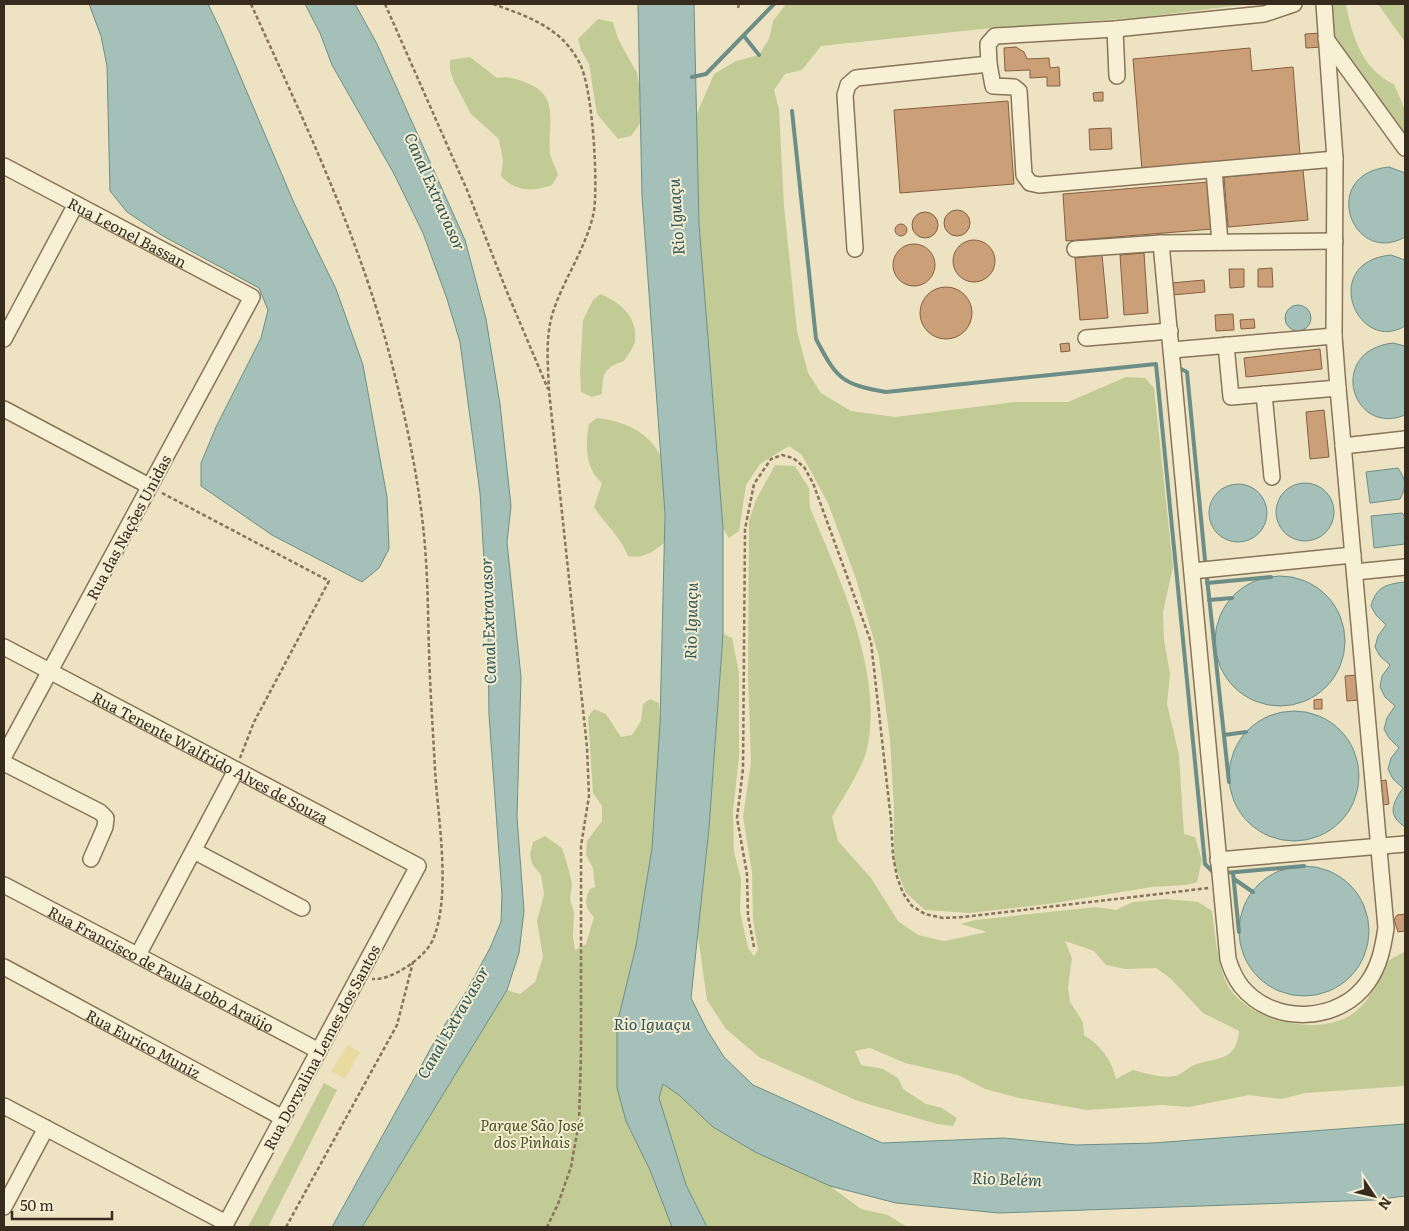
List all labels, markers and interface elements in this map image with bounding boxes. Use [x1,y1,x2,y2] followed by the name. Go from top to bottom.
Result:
[399,128,473,254] water label: Canal Extravasor
[660,177,690,256] water label: Rio Iguaçu
[64,190,191,272] street label: Rua Leonel Bassan
[80,450,176,604] street label: Rua das Nações Unidas
[473,557,501,685] water label: Canal Extravasor
[677,582,703,660] water label: Rio Iguaçu
[89,684,334,829] street label: Rua Tenente Walfrido Alves de Souza
[44,899,279,1037] street label: Rua Francisco de Paula Lobo Araújo
[257,940,385,1154] street label: Rua Dorvalina Lemes dos Santos
[410,961,494,1083] water label: Canal Extravasor
[82,1002,205,1083] street label: Rua Eurico Muniz
[613,1011,691,1035] water label: Rio Iguaçu
[480,1113,584,1153] park label: Parque São José dos Pinhais
[971,1165,1043,1191] water label: Rio Belém
[1349,1171,1399,1221] north arrow
[12,1188,112,1220] scale bar
[20,1193,54,1216] text: 50 m
[1374,1193,1397,1215] text: N

